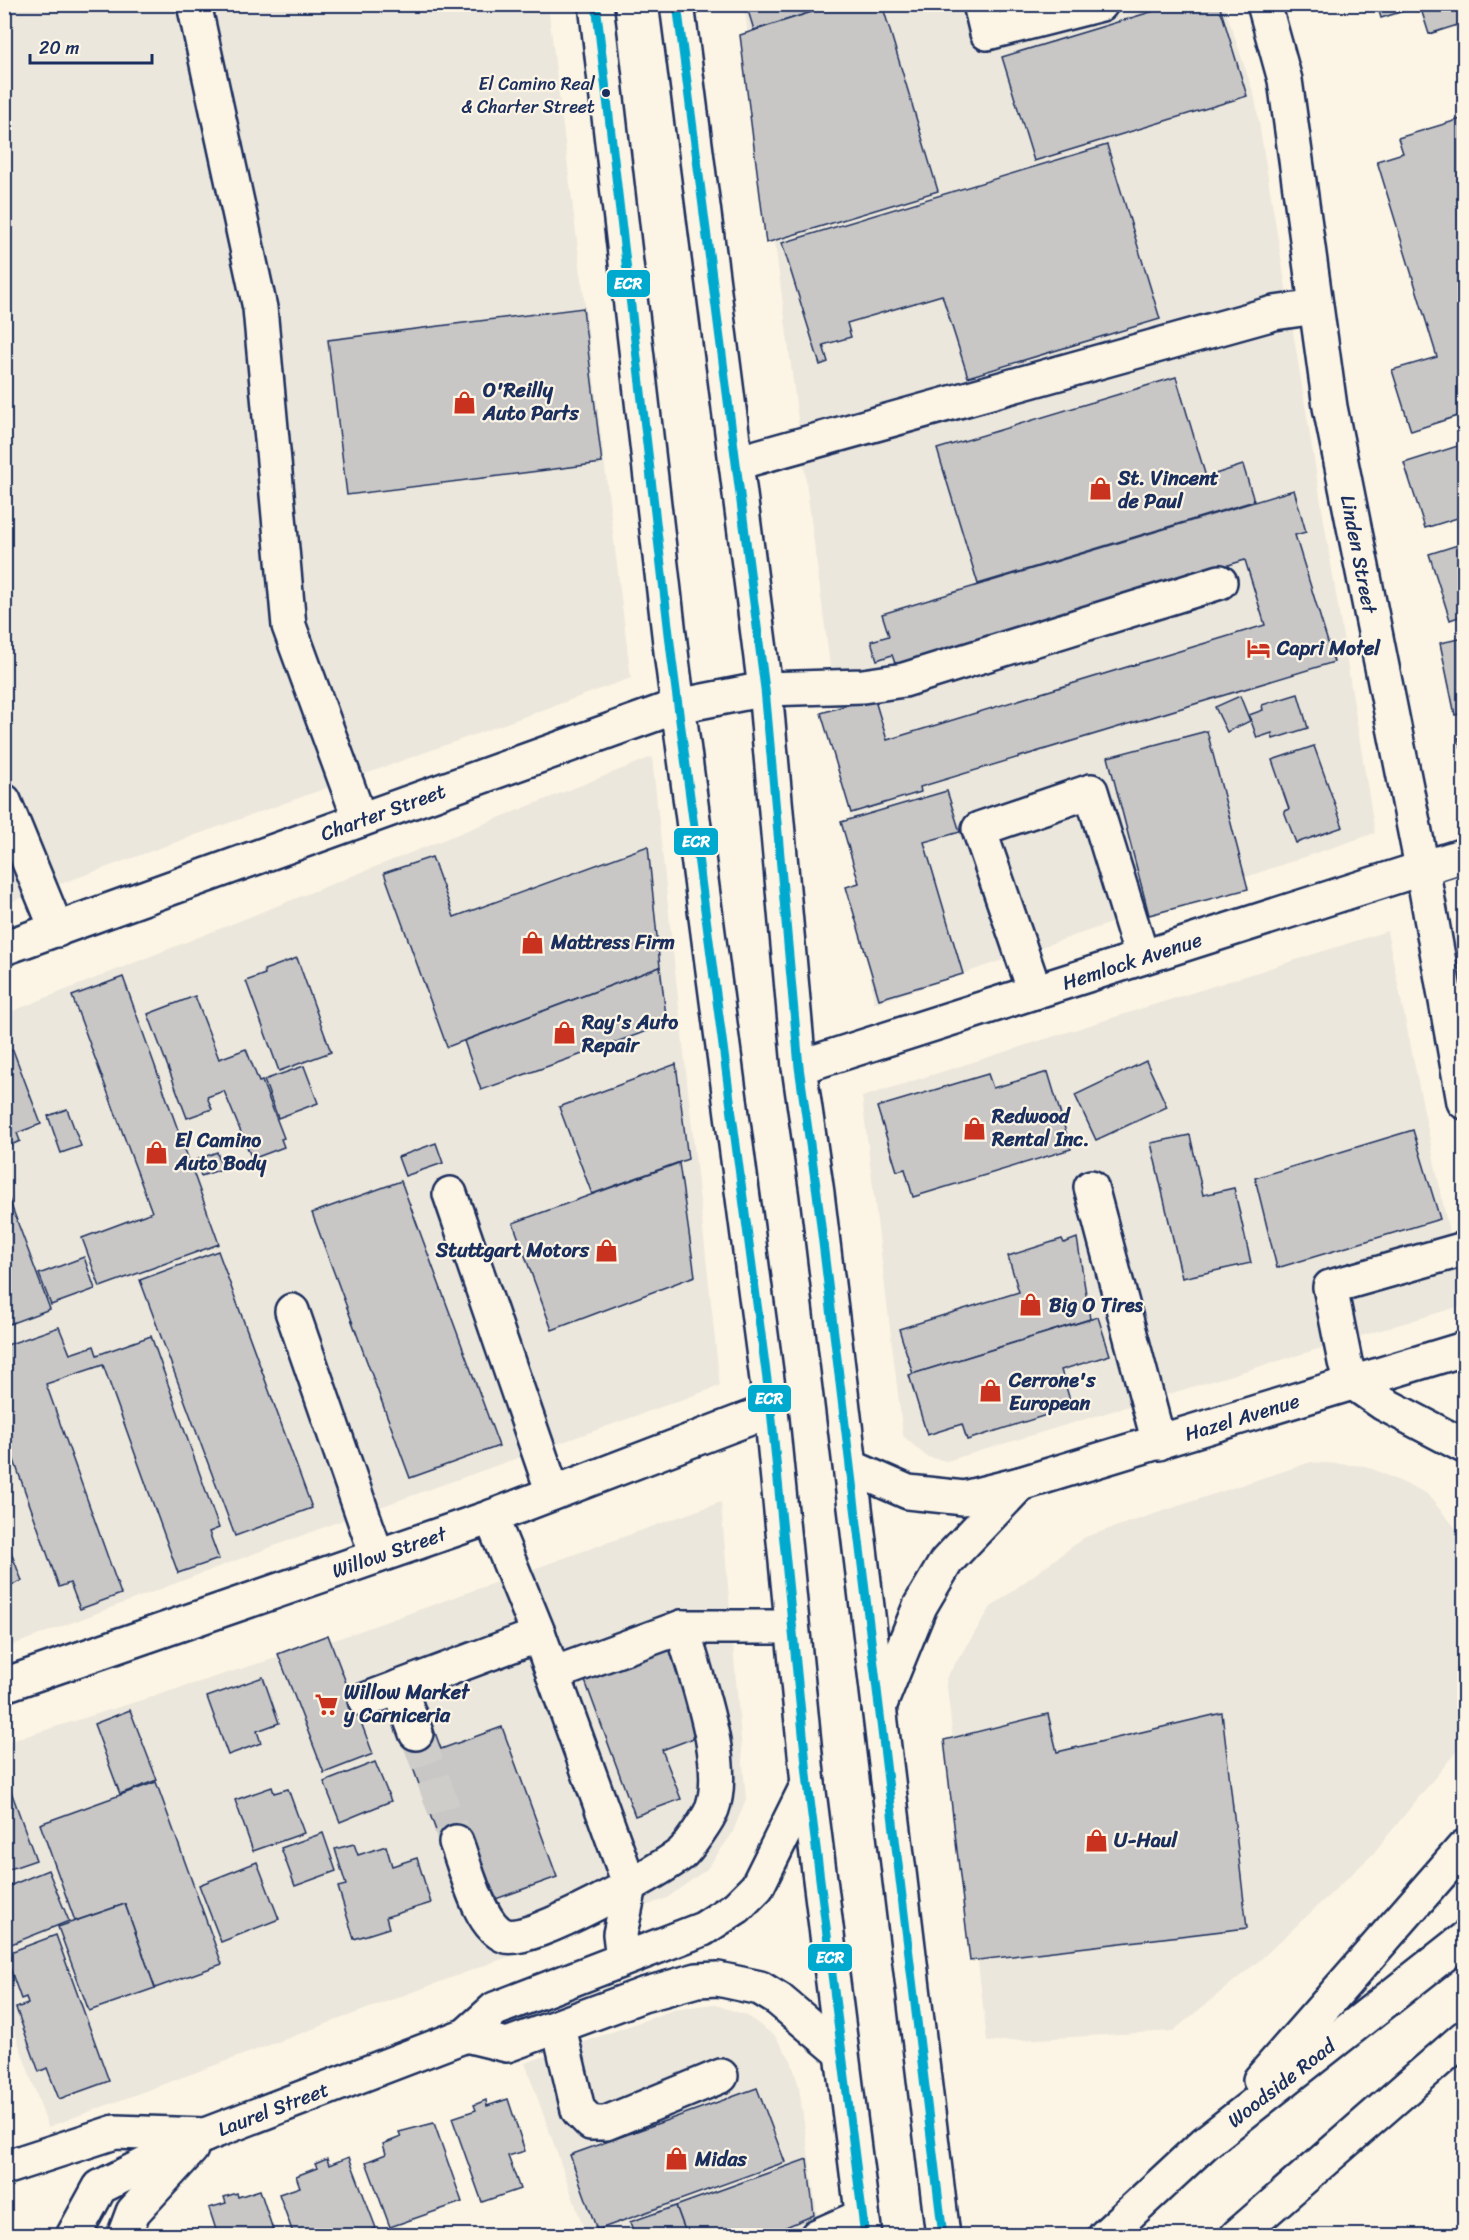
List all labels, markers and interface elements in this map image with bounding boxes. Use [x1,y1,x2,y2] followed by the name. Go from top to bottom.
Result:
[30,27,152,65] scale bar
[39,32,79,64] text: 20 m
[461,68,596,123] place label: El Camino Real & Charter Street
[600,87,612,99] marker: El Camino Real & Charter Street
[606,269,651,298] line badge: ECR
[614,269,643,298] text: ECR
[482,373,579,431] place label: O'Reilly Auto Parts
[452,389,478,415] shop icon: O'Reilly Auto Parts
[1117,461,1219,519] place label: St. Vincent de Paul
[1087,476,1113,502] shop icon: St. Vincent de Paul
[1330,492,1387,617] street label: Linden Street
[1276,631,1381,666] place label: Capri Motel
[1246,635,1272,661] hotel icon: Capri Motel
[316,774,451,851] street label: Charter Street
[673,827,719,856] line badge: ECR
[682,827,711,856] text: ECR
[1058,922,1207,1001] street label: Hemlock Avenue
[550,925,675,960] place label: Mattress Firm
[520,929,546,955] shop icon: Mattress Firm
[581,1005,678,1063] place label: Ray's Auto Repair
[551,1020,577,1046] shop icon: Ray's Auto Repair
[991,1099,1090,1157] place label: Redwood Rental Inc.
[961,1115,987,1141] shop icon: Redwood Rental Inc.
[174,1123,267,1181] place label: El Camino Auto Body
[144,1139,170,1165] shop icon: El Camino Auto Body
[435,1233,590,1268] place label: Stuttgart Motors
[594,1237,620,1263] shop icon: Stuttgart Motors
[1049,1288,1144,1323] place label: Big O Tires
[1018,1292,1044,1318] shop icon: Big O Tires
[1008,1363,1096,1421] place label: Cerrone's European
[978,1378,1004,1404] shop icon: Cerrone's European
[1180,1383,1304,1452] street label: Hazel Avenue
[747,1384,792,1413] line badge: ECR
[755,1384,784,1413] text: ECR
[327,1516,452,1588] street label: Willow Street
[343,1675,471,1733] place label: Willow Market y Carniceria
[313,1691,339,1717] supermarket icon: Willow Market y Carniceria
[1114,1823,1178,1858] place label: U-Haul
[1083,1827,1109,1853] shop icon: U-Haul
[807,1943,853,1972] line badge: ECR
[816,1943,845,1972] text: ECR
[1219,2029,1344,2137] street label: Woodside Road
[212,2072,334,2147] street label: Laurel Street
[694,2142,747,2177] place label: Midas
[664,2146,690,2172] shop icon: Midas

